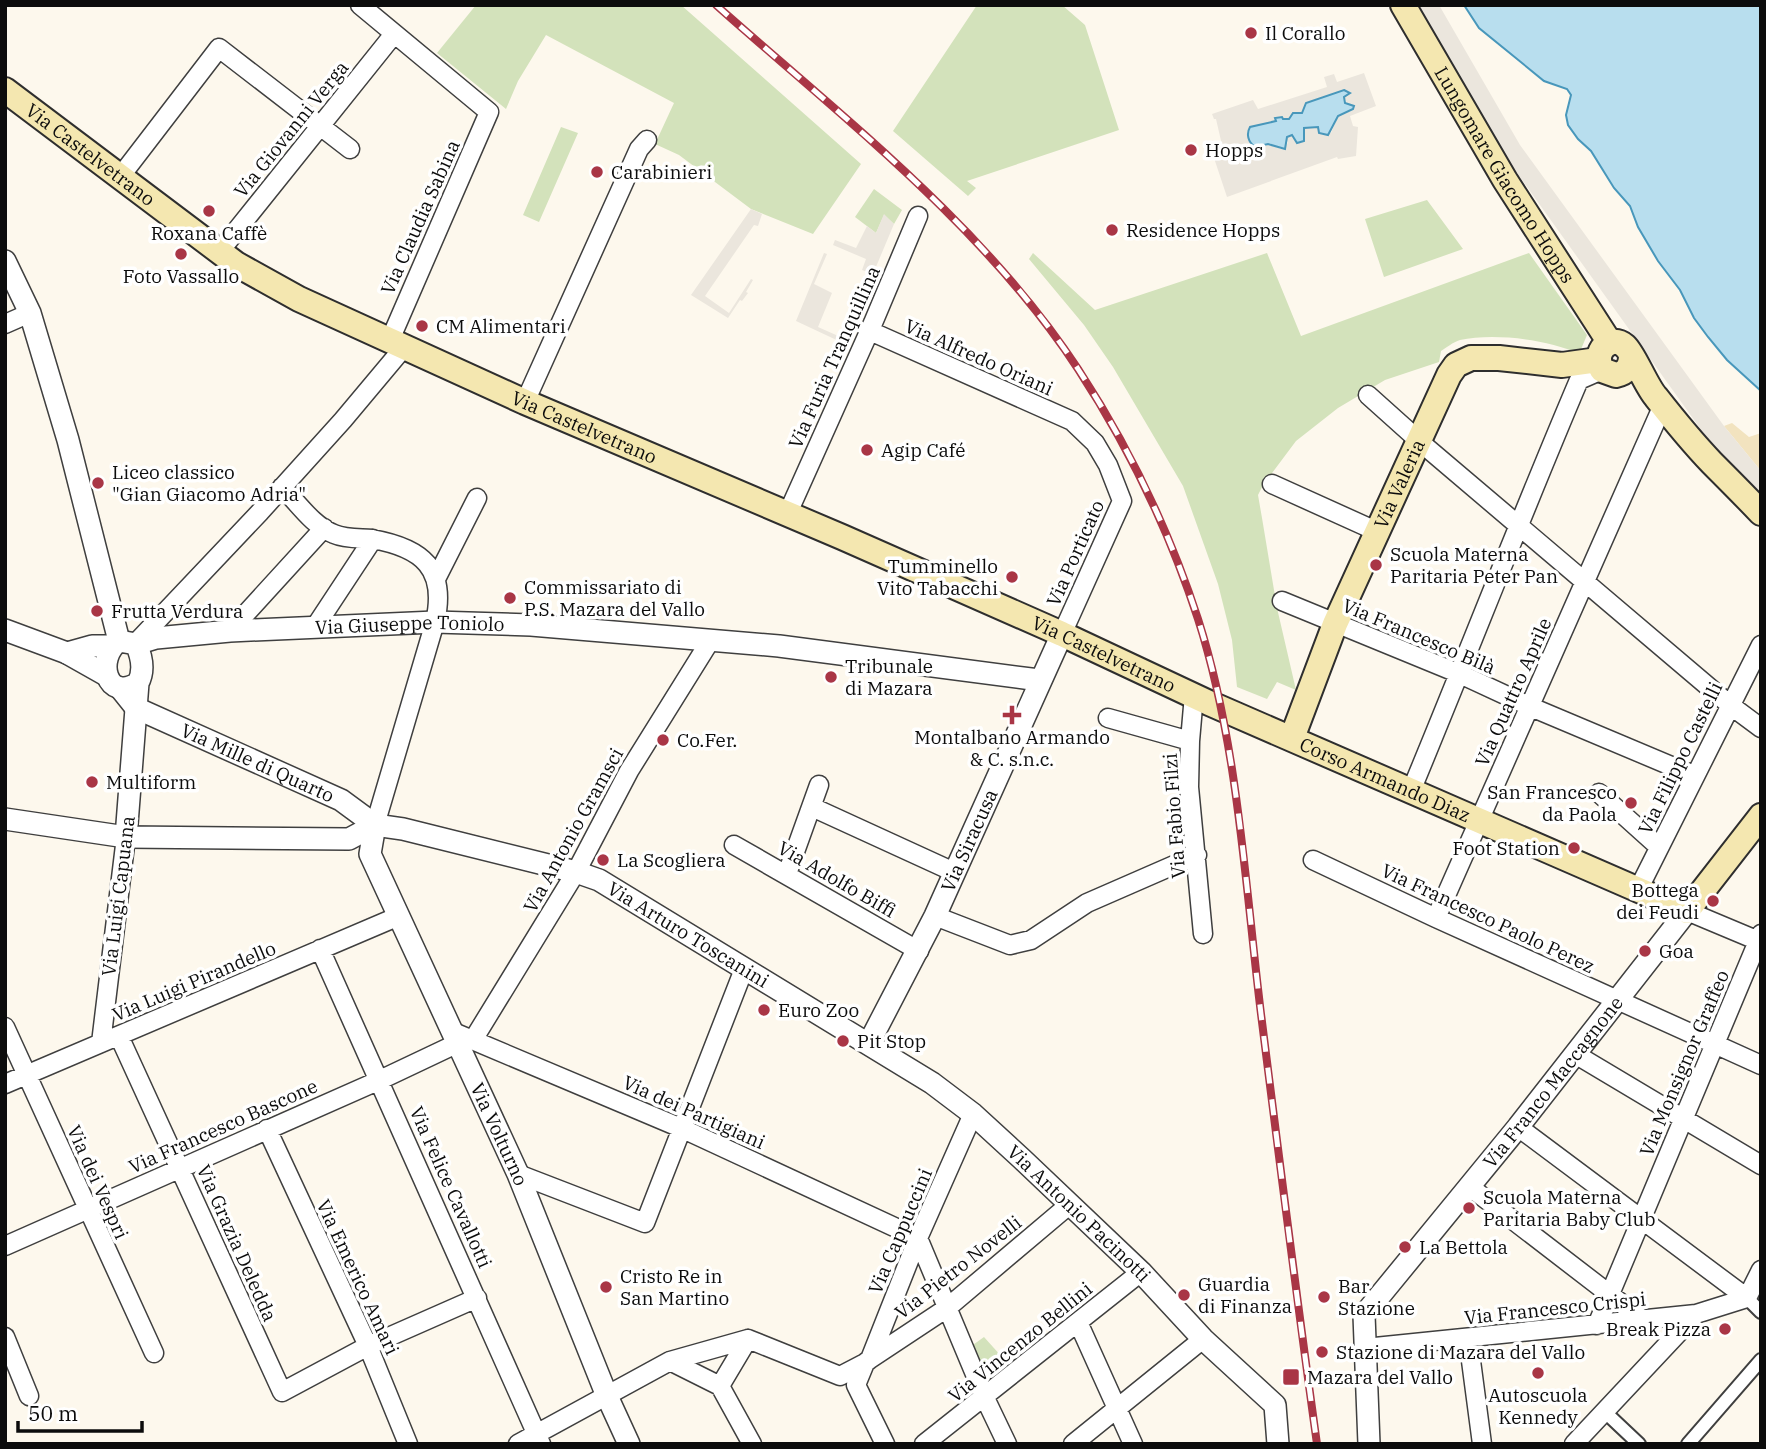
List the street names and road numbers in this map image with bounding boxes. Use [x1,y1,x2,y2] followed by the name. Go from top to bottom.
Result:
[228,56,354,202] street label: Via Giovanni Verga
[1430,62,1580,288] street label: Lungomare Giacomo Hopps
[21,98,160,211] street label: Via Castelvetrano
[375,136,465,298] street label: Via Claudia Sabina
[783,262,885,452] street label: Via Furia Tranquillina
[901,313,1057,401] street label: Via Alfredo Oriani
[508,385,661,469] street label: Via Castelvetrano
[1368,435,1430,532] street label: Via Valeria
[1041,496,1109,610] street label: Via Porticato
[1339,593,1499,679] street label: Via Francesco Bilà
[314,610,505,639] street label: Via Giuseppe Toniolo
[1028,610,1180,698] street label: Via Castelvetrano
[1469,614,1557,770] street label: Via Quattro Aprile
[1633,678,1727,838] street label: Via Filippo Castelli
[177,718,338,807] street label: Via Mille di Quarto
[1296,732,1474,827] street label: Corso Armando Diaz
[518,743,628,917] street label: Via Antonio Gramsci
[1158,753,1190,879] street label: Via Fabio Filzi
[935,785,1003,896] street label: Via Siracusa
[96,814,140,978] street label: Via Luigi Capuana
[774,835,900,923] street label: Via Adolfo Biffi
[1378,858,1598,978] street label: Via Francesco Paolo Perez
[603,876,773,993] street label: Via Arturo Toscanini
[109,936,279,1026] street label: Via Luigi Pirandello
[1634,966,1734,1160] street label: Via Monsignor Graffeo
[1477,991,1628,1173] street label: Via Franco Maccagnone
[619,1070,769,1154] street label: Via dei Partigiani
[125,1074,321,1178] street label: Via Francesco Bascone
[465,1079,533,1189] street label: Via Volturno
[405,1103,497,1271] street label: Via Felice Cavallotti
[62,1121,134,1243] street label: Via dei Vespri
[1002,1139,1156,1287] street label: Via Antonio Pacinotti
[192,1161,282,1325] street label: Via Grazia Deledda
[863,1165,937,1297] street label: Via Cappuccini
[312,1196,404,1358] street label: Via Emerico Amari
[890,1210,1026,1324] street label: Via Pietro Novelli
[943,1277,1097,1407] street label: Via Vincenzo Bellini
[1463,1287,1647,1329] street label: Via Francesco Crispi

